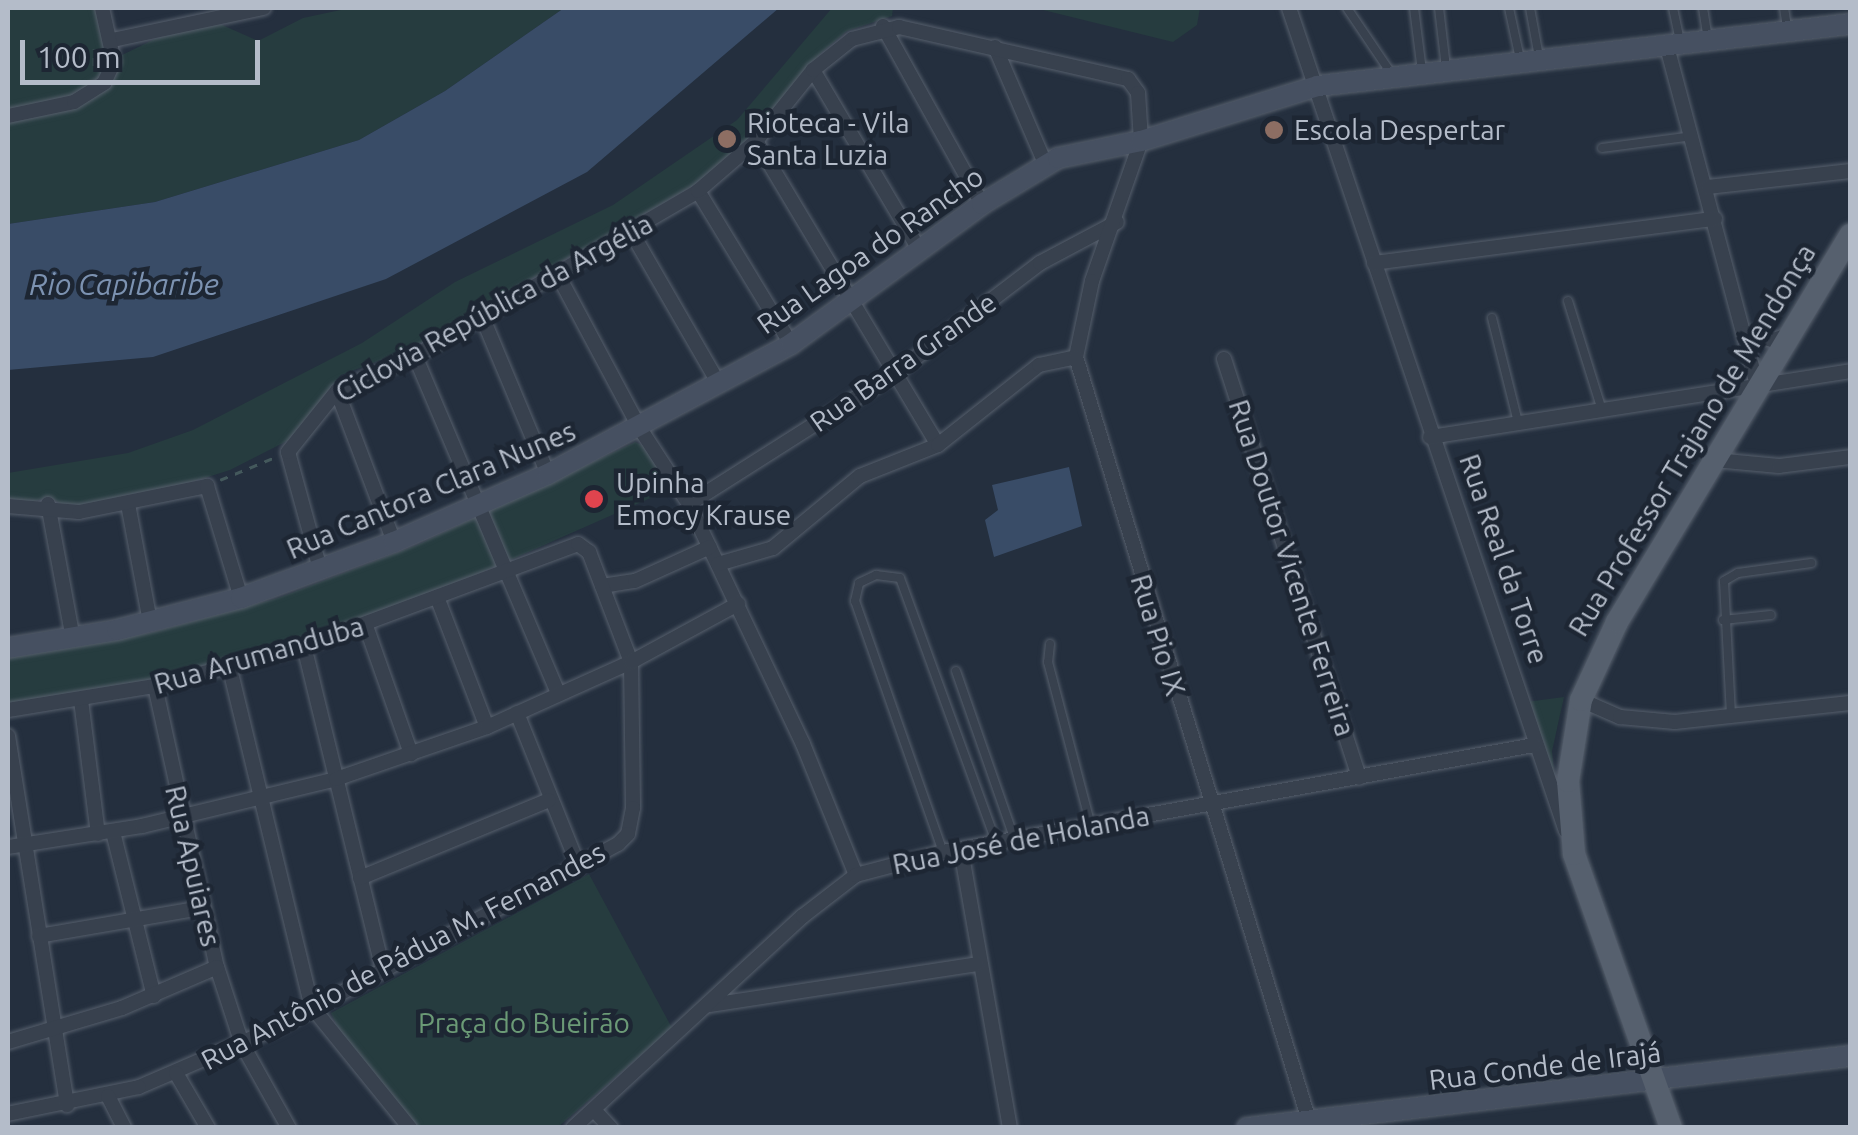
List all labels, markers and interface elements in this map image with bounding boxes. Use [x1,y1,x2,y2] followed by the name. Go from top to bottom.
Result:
[25,20,265,82] scale bar
[37,40,121,74] text: 100 m
[747,106,910,172] place label: Rioteca - Vila Santa Luzia
[1294,113,1505,147] place label: Escola Despertar
[1263,119,1285,141] marker: Escola Despertar
[716,128,738,150] marker: Rioteca - Vila Santa Luzia
[750,159,990,341] street label: Rua Lagoa do Rancho
[330,207,658,409] street label: Ciclovia República da Argélia
[1561,238,1823,642] street label: Rua Professor Trajano de Mendonça
[29,266,219,302] water label: Rio Capibaribe
[803,285,1003,439] street label: Rua Barra Grande
[1222,395,1362,741] street label: Rua Doutor Vicente Ferreira
[282,414,580,566] street label: Rua Cantora Clara Nunes
[1452,450,1556,668] street label: Rua Real da Torre
[616,466,791,532] place label: Upinha Emocy Krause
[581,486,607,512] marker: Upinha Emocy Krause
[1124,570,1192,700] street label: Rua Pio IX
[150,609,368,701] street label: Rua Arumanduba
[158,782,228,950] street label: Rua Apuiares
[890,799,1152,881] street label: Rua José de Holanda
[195,835,611,1077] street label: Rua Antônio de Pádua M. Fernandes
[418,1006,630,1040] park label: Praça do Bueirão
[1427,1035,1663,1097] street label: Rua Conde de Irajá

